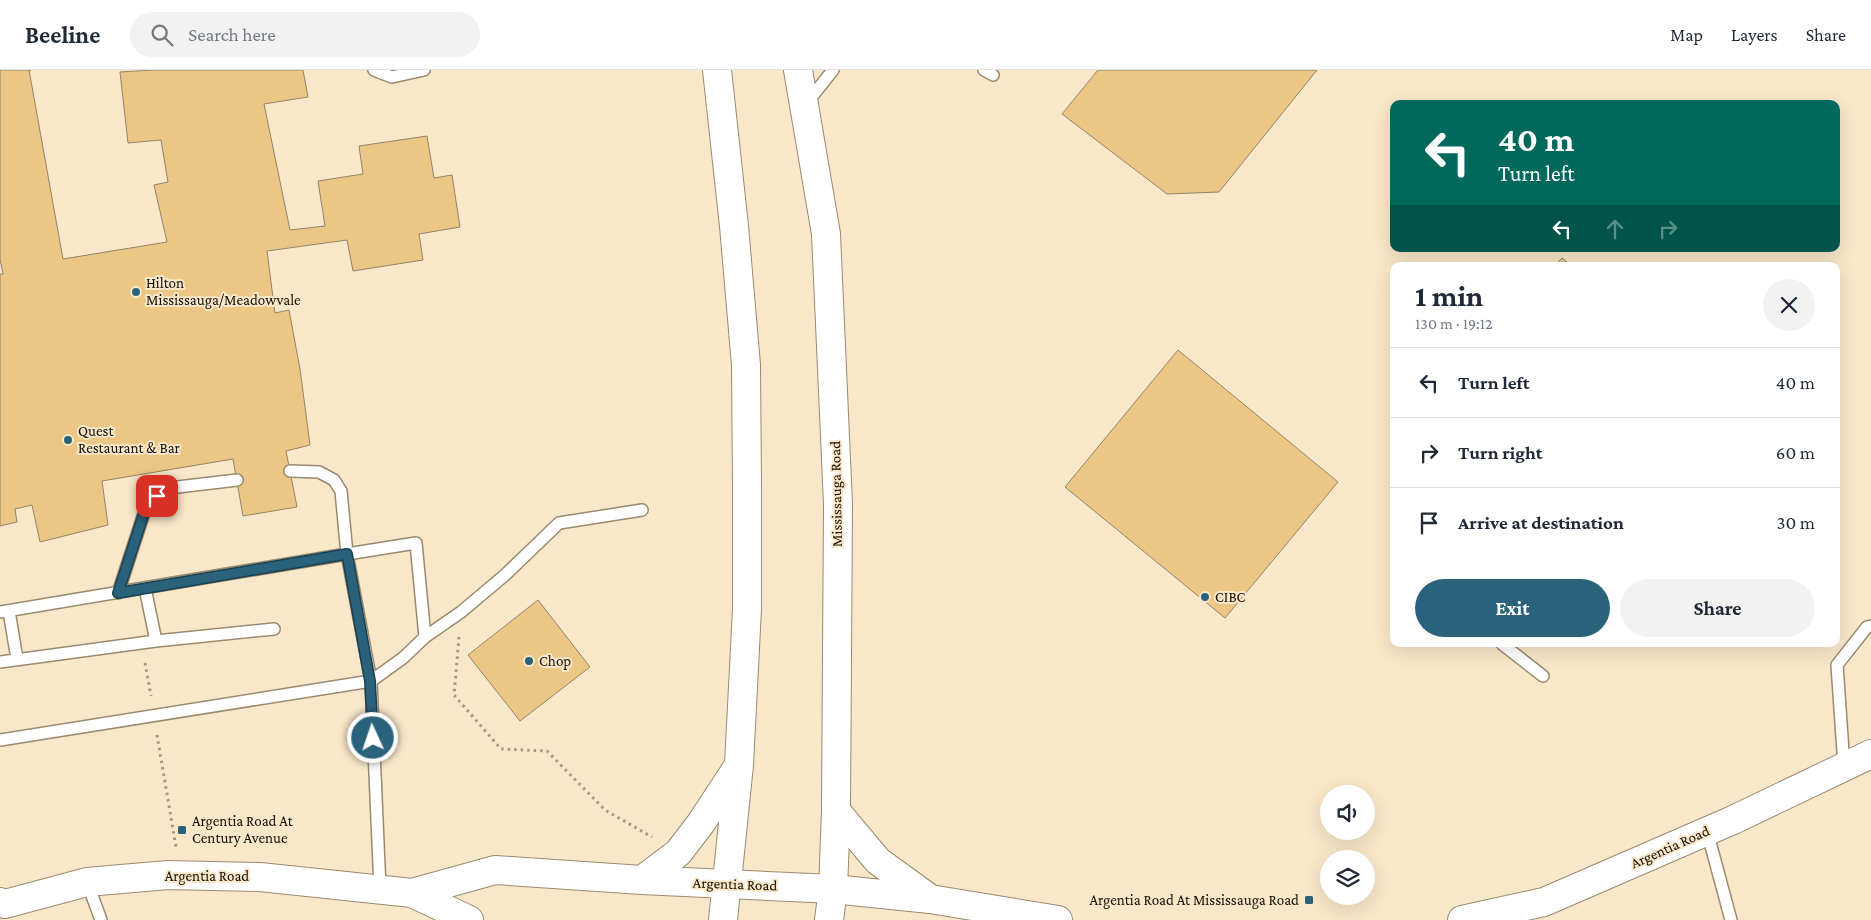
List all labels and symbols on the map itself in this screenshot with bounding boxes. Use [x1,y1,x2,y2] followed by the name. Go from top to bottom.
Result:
[146,275,301,309] place label: Hilton Mississauga/Meadowvale
[130,286,142,298] marker: Hilton Mississauga/Meadowvale
[78,423,181,456] place label: Quest Restaurant & Bar
[62,434,74,446] marker: Quest Restaurant & Bar
[827,441,846,547] street label: Mississauga Road
[136,475,178,517] pin
[1215,589,1246,605] place label: CIBC
[1199,591,1211,603] marker: CIBC
[539,653,571,670] place label: Chop
[523,655,535,667] marker: Chop
[346,711,398,763] position arrow
[192,813,294,847] place label: Argentia Road At Century Avenue
[1628,822,1712,872] street label: Argentia Road
[176,824,188,836] marker: Argentia Road At Century Avenue
[165,868,249,885] street label: Argentia Road
[692,875,778,894] street label: Argentia Road
[1089,892,1299,909] place label: Argentia Road At Mississauga Road
[1303,894,1315,906] marker: Argentia Road At Mississauga Road

